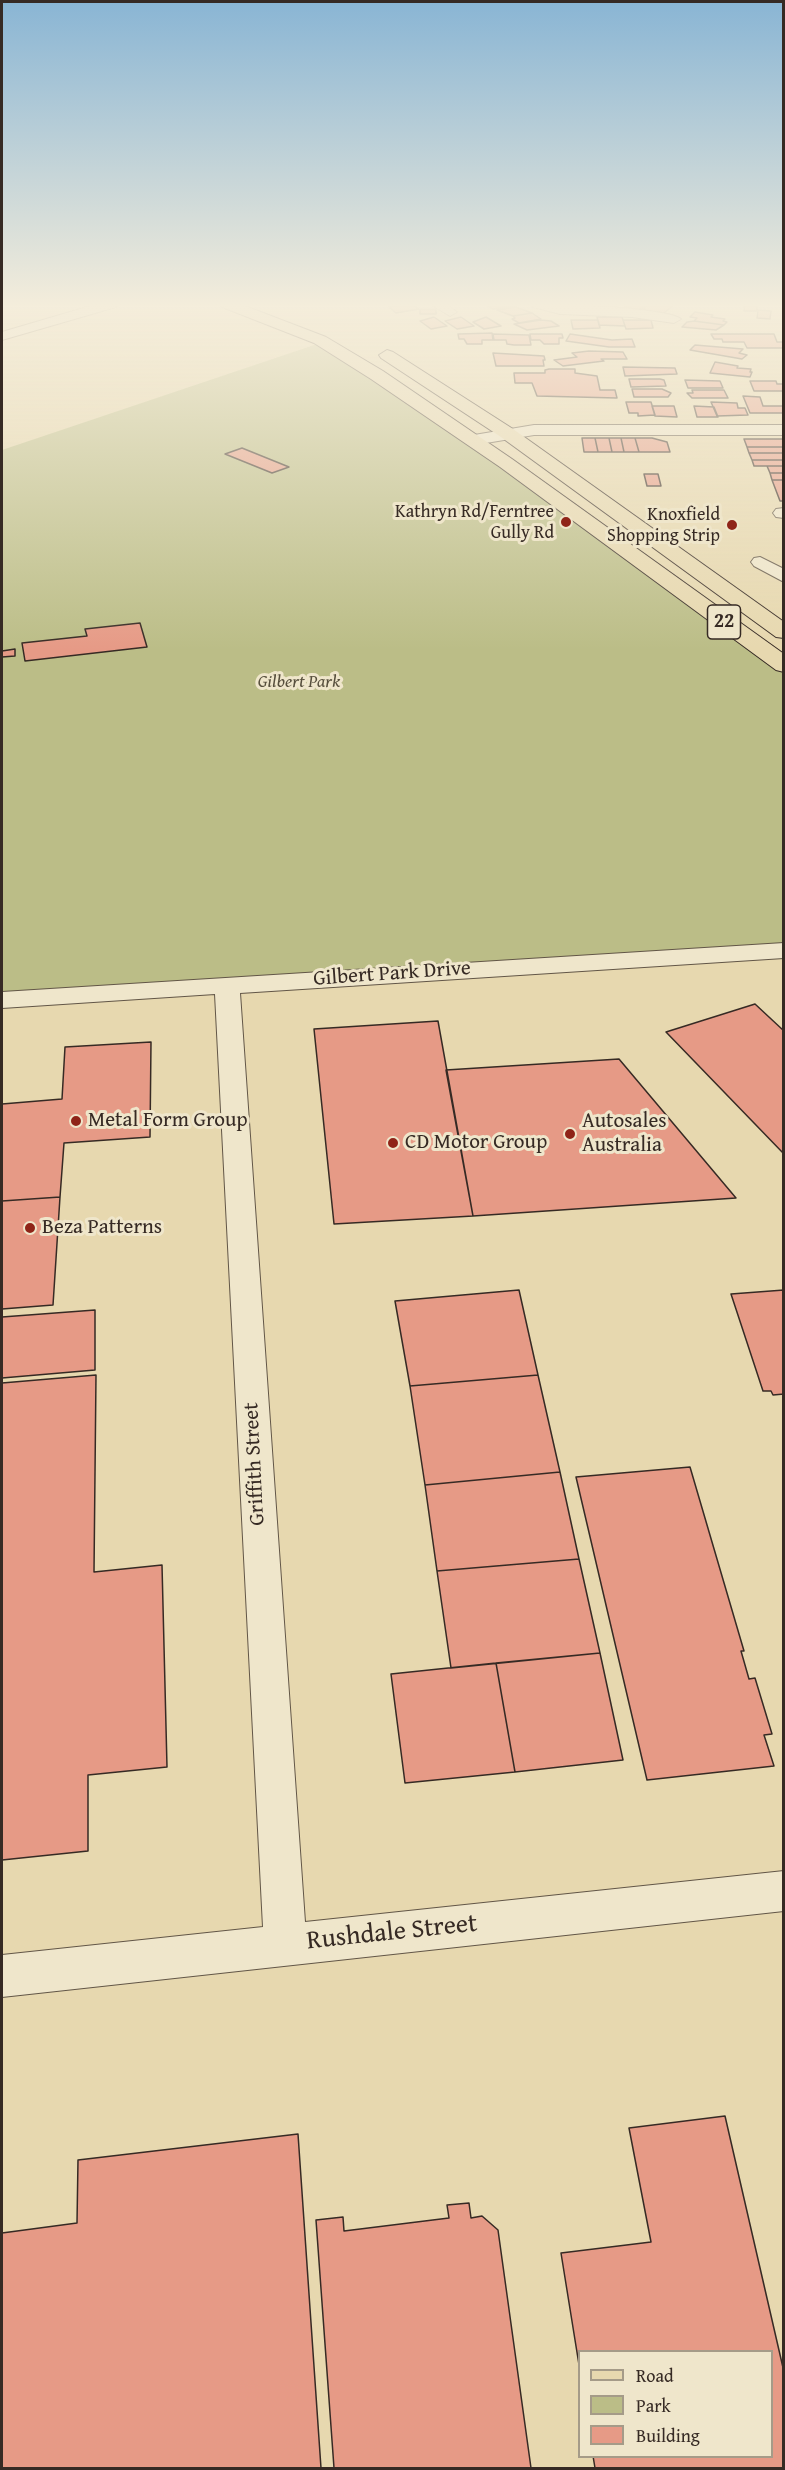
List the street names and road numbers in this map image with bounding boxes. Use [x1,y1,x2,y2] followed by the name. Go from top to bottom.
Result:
[708,605,740,639] road number: 22
[312,956,472,992] street label: Gilbert Park Drive
[239,1402,271,1526] street label: Griffith Street
[305,1909,479,1957] street label: Rushdale Street

